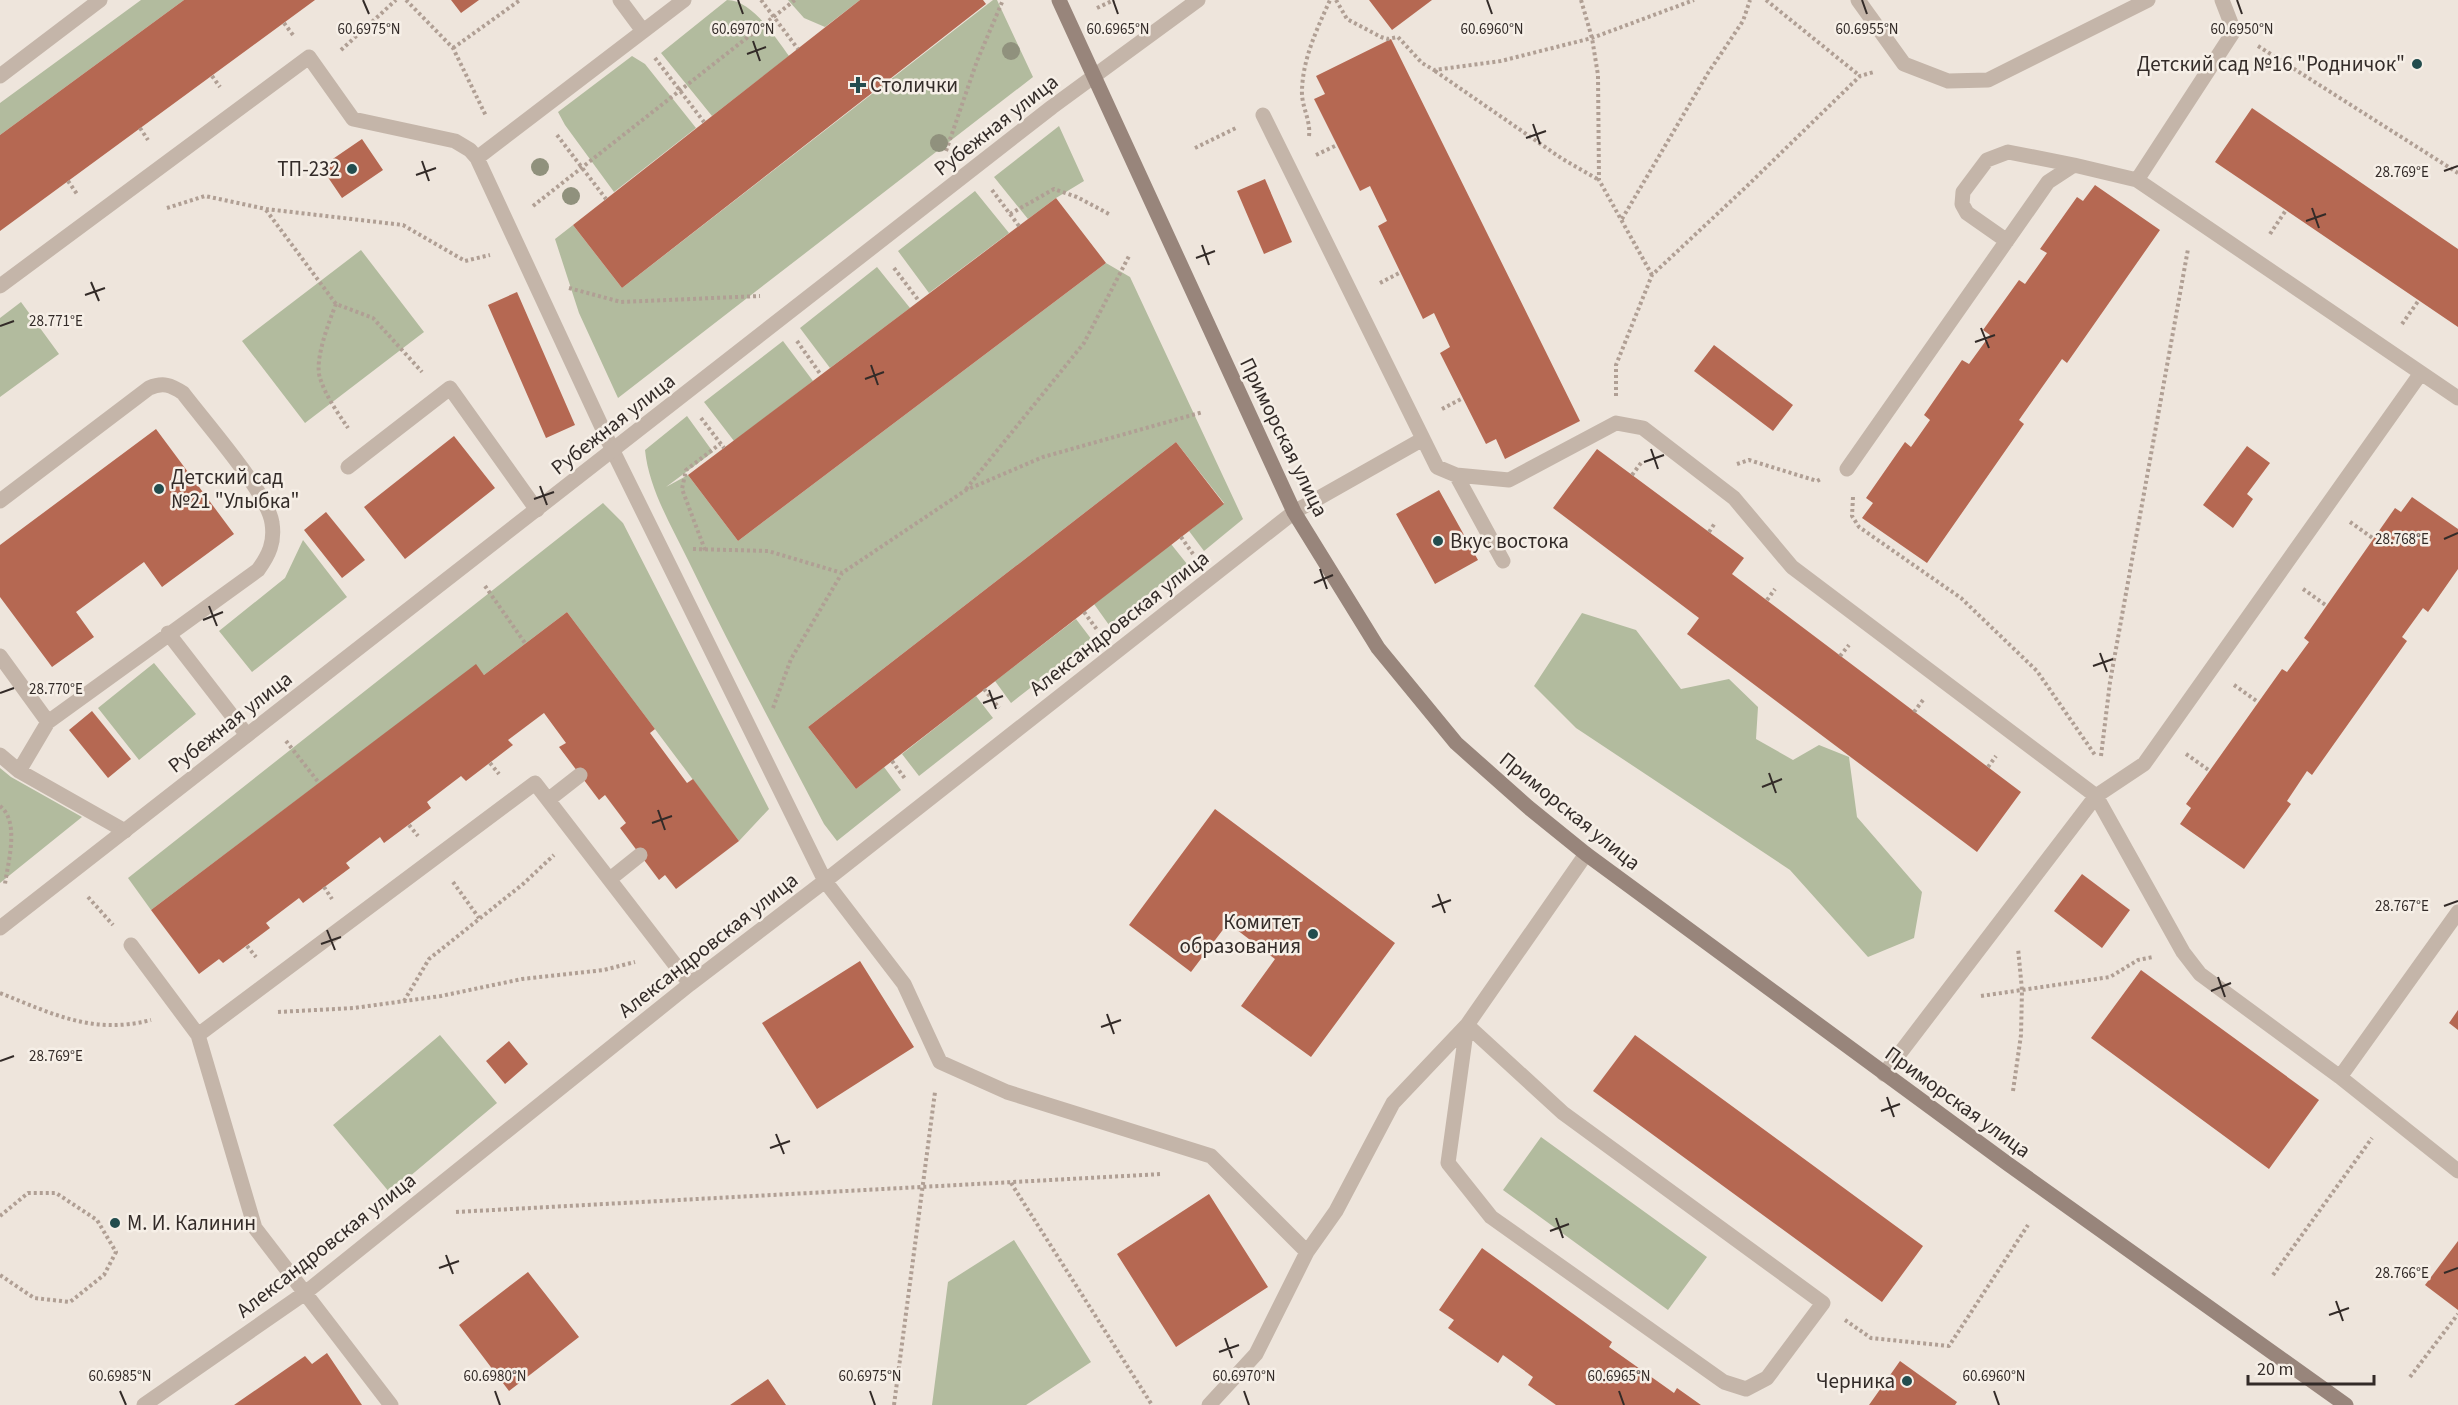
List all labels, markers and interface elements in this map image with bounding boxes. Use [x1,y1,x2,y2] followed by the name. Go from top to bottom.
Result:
[337,19,401,40] text: 60.6975°N
[711,19,775,40] text: 60.6970°N
[1086,19,1150,40] text: 60.6965°N
[1460,19,1524,40] text: 60.6960°N
[1835,19,1899,40] text: 60.6955°N
[2210,19,2274,40] text: 60.6950°N
[2137,49,2405,79] place label: Детский сад №16 "Родничок"
[2410,57,2424,71] marker: Детский сад №16 "Родничок"
[928,67,1064,183] street label: Рубежная улица
[870,70,958,100] place label: Столички
[851,78,865,92] marker: Столички
[277,154,340,184] place label: ТП-232
[345,162,359,176] marker: ТП-232
[2375,162,2429,183] text: 28.769°E
[29,311,83,332] text: 28.771°E
[1232,352,1336,522] street label: Приморская улица
[545,366,681,482] street label: Рубежная улица
[171,462,299,516] place label: Детский сад №21 "Улыбка"
[152,482,166,496] marker: Детский сад №21 "Улыбка"
[1450,526,1569,556] place label: Вкус востока
[2375,529,2429,550] text: 28.768°E
[1431,534,1445,548] marker: Вкус востока
[1023,543,1215,703] street label: Александровская улица
[162,664,298,780] street label: Рубежная улица
[29,679,83,700] text: 28.770°E
[1493,745,1647,877] street label: Приморская улица
[612,865,804,1025] street label: Александровская улица
[2375,896,2429,917] text: 28.767°E
[1180,907,1301,961] place label: Комитет образования
[1306,927,1320,941] marker: Комитет образования
[1879,1039,2037,1165] street label: Приморская улица
[29,1046,83,1067] text: 28.769°E
[230,1165,422,1325] street label: Александровская улица
[127,1208,256,1238] place label: М. И. Калинин
[108,1216,122,1230] marker: М. И. Калинин
[2375,1263,2429,1284] text: 28.766°E
[2248,1348,2374,1386] scale bar
[2257,1357,2293,1382] text: 20 m
[88,1366,152,1387] text: 60.6985°N
[463,1366,527,1387] text: 60.6980°N
[838,1366,902,1387] text: 60.6975°N
[1212,1366,1276,1387] text: 60.6970°N
[1587,1366,1651,1387] text: 60.6965°N
[1816,1366,1895,1396] place label: Черника
[1962,1366,2026,1387] text: 60.6960°N
[1900,1374,1914,1388] marker: Черника

